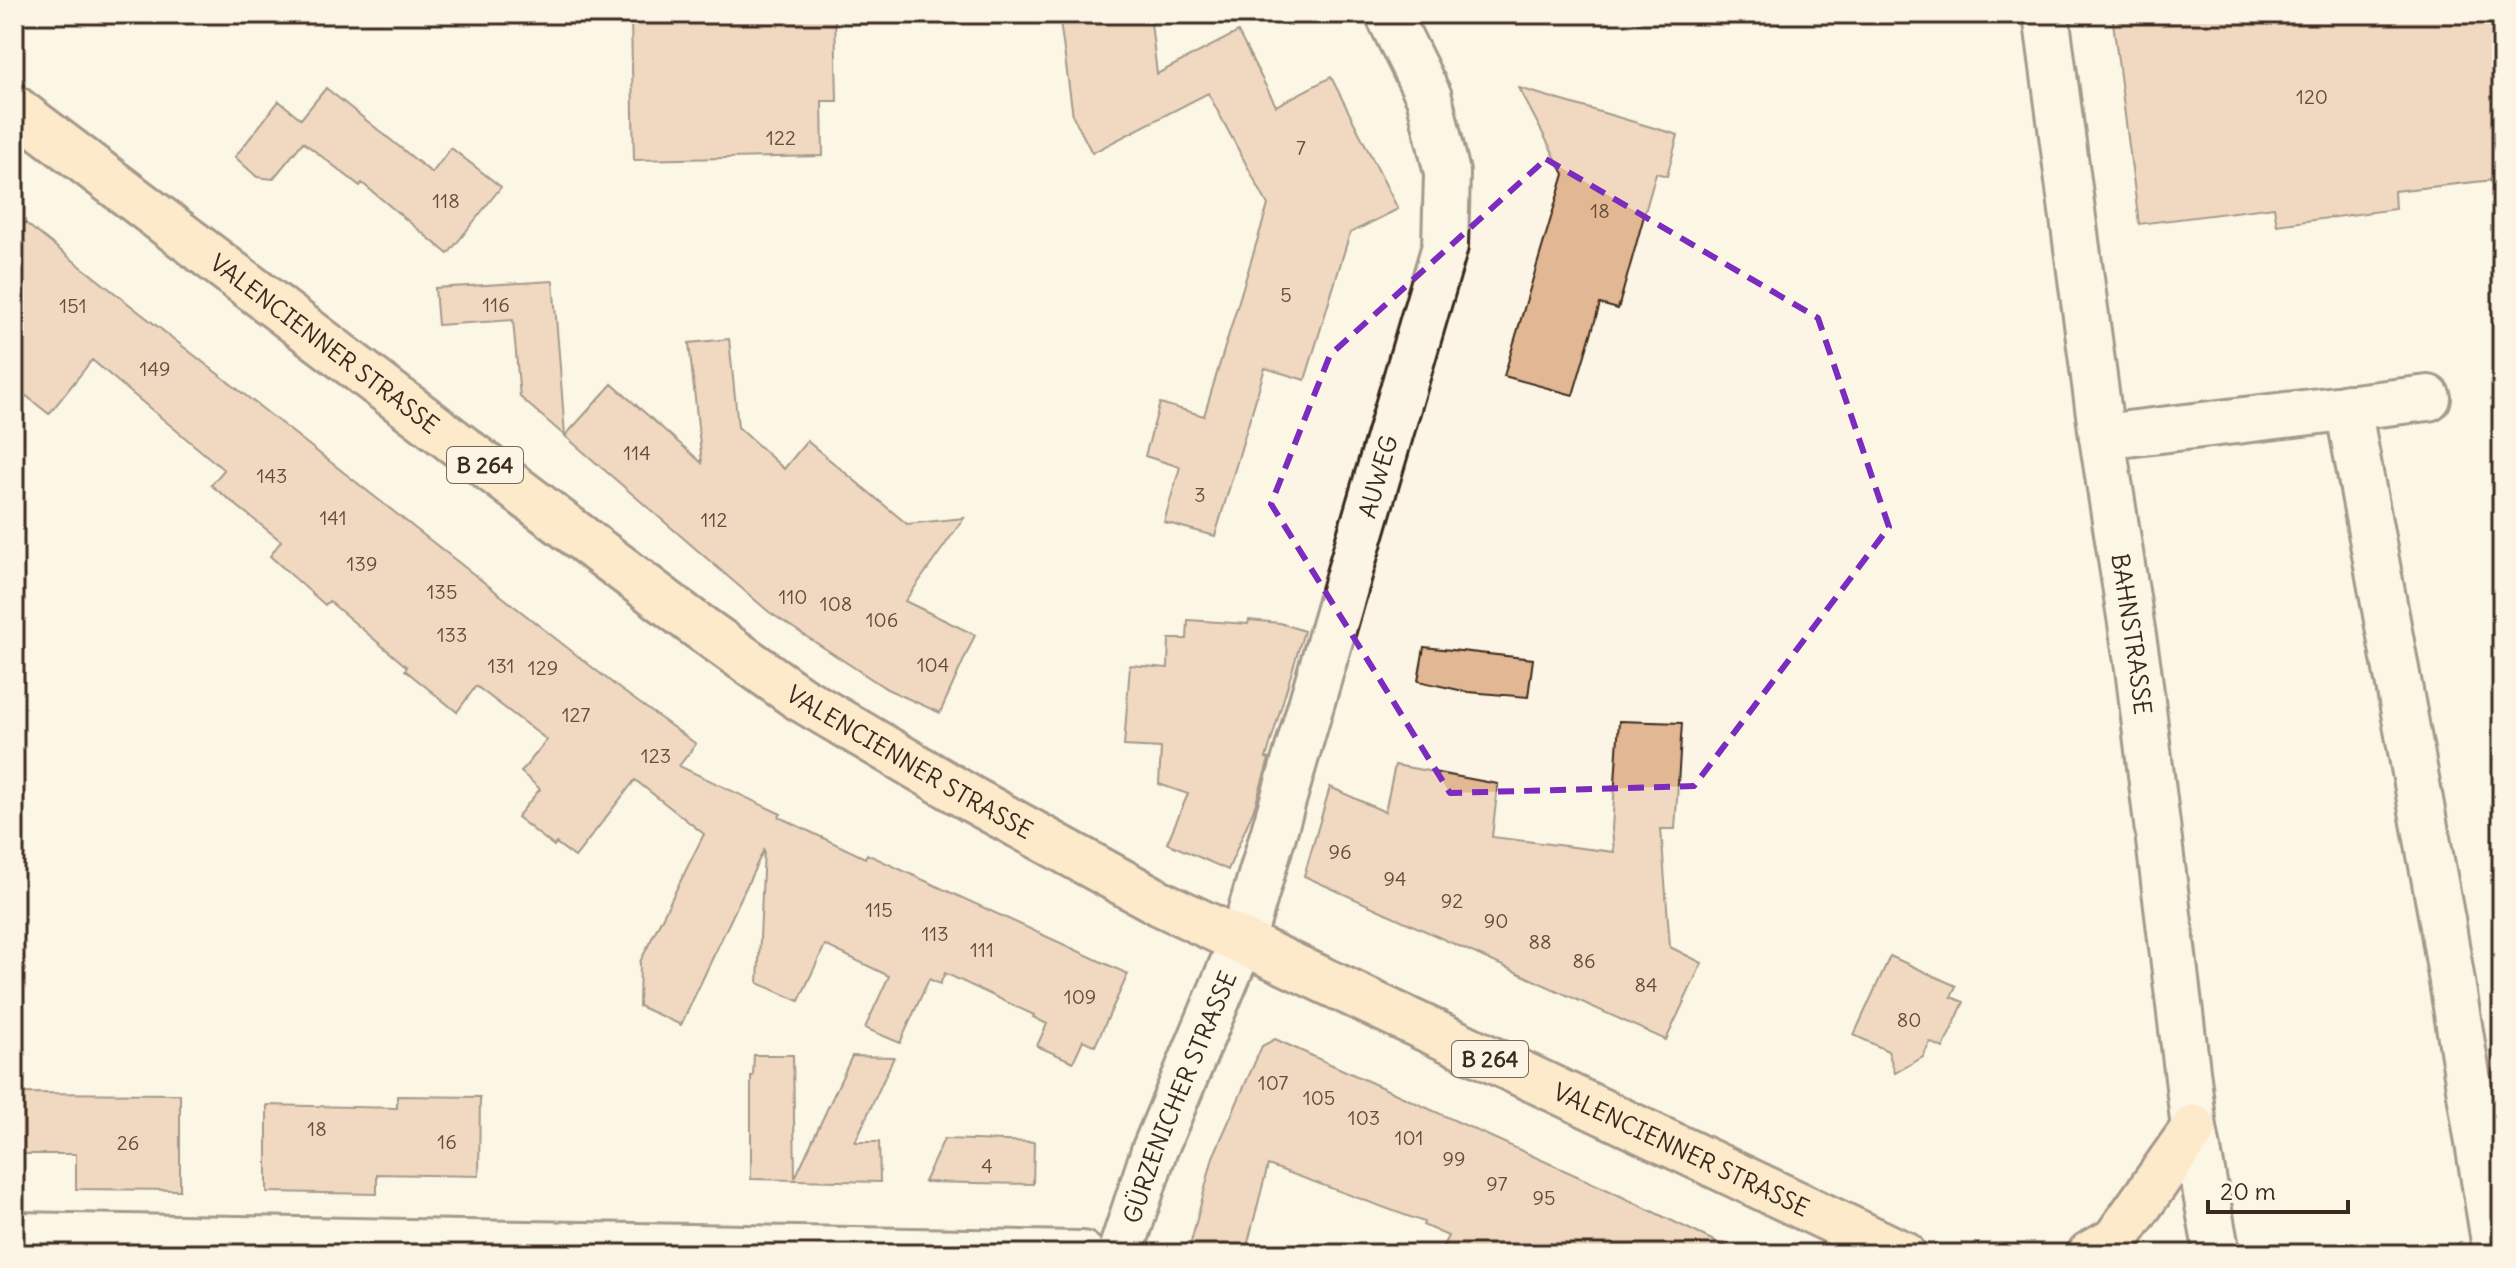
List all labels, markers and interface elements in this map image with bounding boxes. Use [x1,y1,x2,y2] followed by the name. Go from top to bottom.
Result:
[2296,84,2328,109] house number: 120
[766,125,796,150] house number: 122
[1296,135,1306,160] house number: 7
[432,188,460,213] house number: 118
[1590,198,1610,223] house number: 18
[204,247,445,440] street label: VALENCIENNER STRASSE
[1280,282,1292,307] house number: 5
[482,292,510,317] house number: 116
[59,293,87,318] house number: 151
[140,356,171,381] house number: 149
[1351,432,1404,521] street label: AUWEG
[623,440,651,465] house number: 114
[447,447,523,483] road number: B 264
[257,463,287,488] house number: 143
[1194,482,1206,507] house number: 3
[319,505,347,530] house number: 141
[701,507,727,532] house number: 112
[347,551,377,576] house number: 139
[2105,551,2159,716] street label: BAHNSTRASSE
[427,579,457,604] house number: 135
[778,584,808,609] house number: 110
[820,591,852,616] house number: 108
[866,607,898,632] house number: 106
[437,622,467,647] house number: 133
[917,652,949,677] house number: 104
[487,653,515,678] house number: 131
[528,655,558,680] house number: 129
[781,679,1038,845] street label: VALENCIENNER STRASSE
[562,702,591,727] house number: 127
[641,743,671,768] house number: 123
[1328,839,1352,864] house number: 96
[1383,866,1407,891] house number: 94
[1441,888,1463,913] house number: 92
[865,897,893,922] house number: 115
[1484,908,1508,933] house number: 90
[921,921,949,946] house number: 113
[1528,929,1552,954] house number: 88
[970,937,994,962] house number: 111
[1572,948,1596,973] house number: 86
[1116,966,1243,1227] street label: GÜRZENICHER STRASSE
[1634,972,1658,997] house number: 84
[1064,984,1096,1009] house number: 109
[1897,1007,1921,1032] house number: 80
[1452,1041,1528,1077] road number: B 264
[1258,1070,1289,1095] house number: 107
[1549,1076,1814,1223] street label: VALENCIENNER STRASSE
[1303,1085,1335,1110] house number: 105
[1348,1105,1380,1130] house number: 103
[307,1116,327,1141] house number: 18
[1394,1125,1424,1150] house number: 101
[437,1129,457,1154] house number: 16
[117,1130,139,1155] house number: 26
[1443,1146,1466,1171] house number: 99
[981,1153,993,1178] house number: 4
[2208,1164,2348,1214] scale bar
[1486,1171,1508,1196] house number: 97
[2220,1176,2276,1206] text: 20 m
[1533,1185,1556,1210] house number: 95

